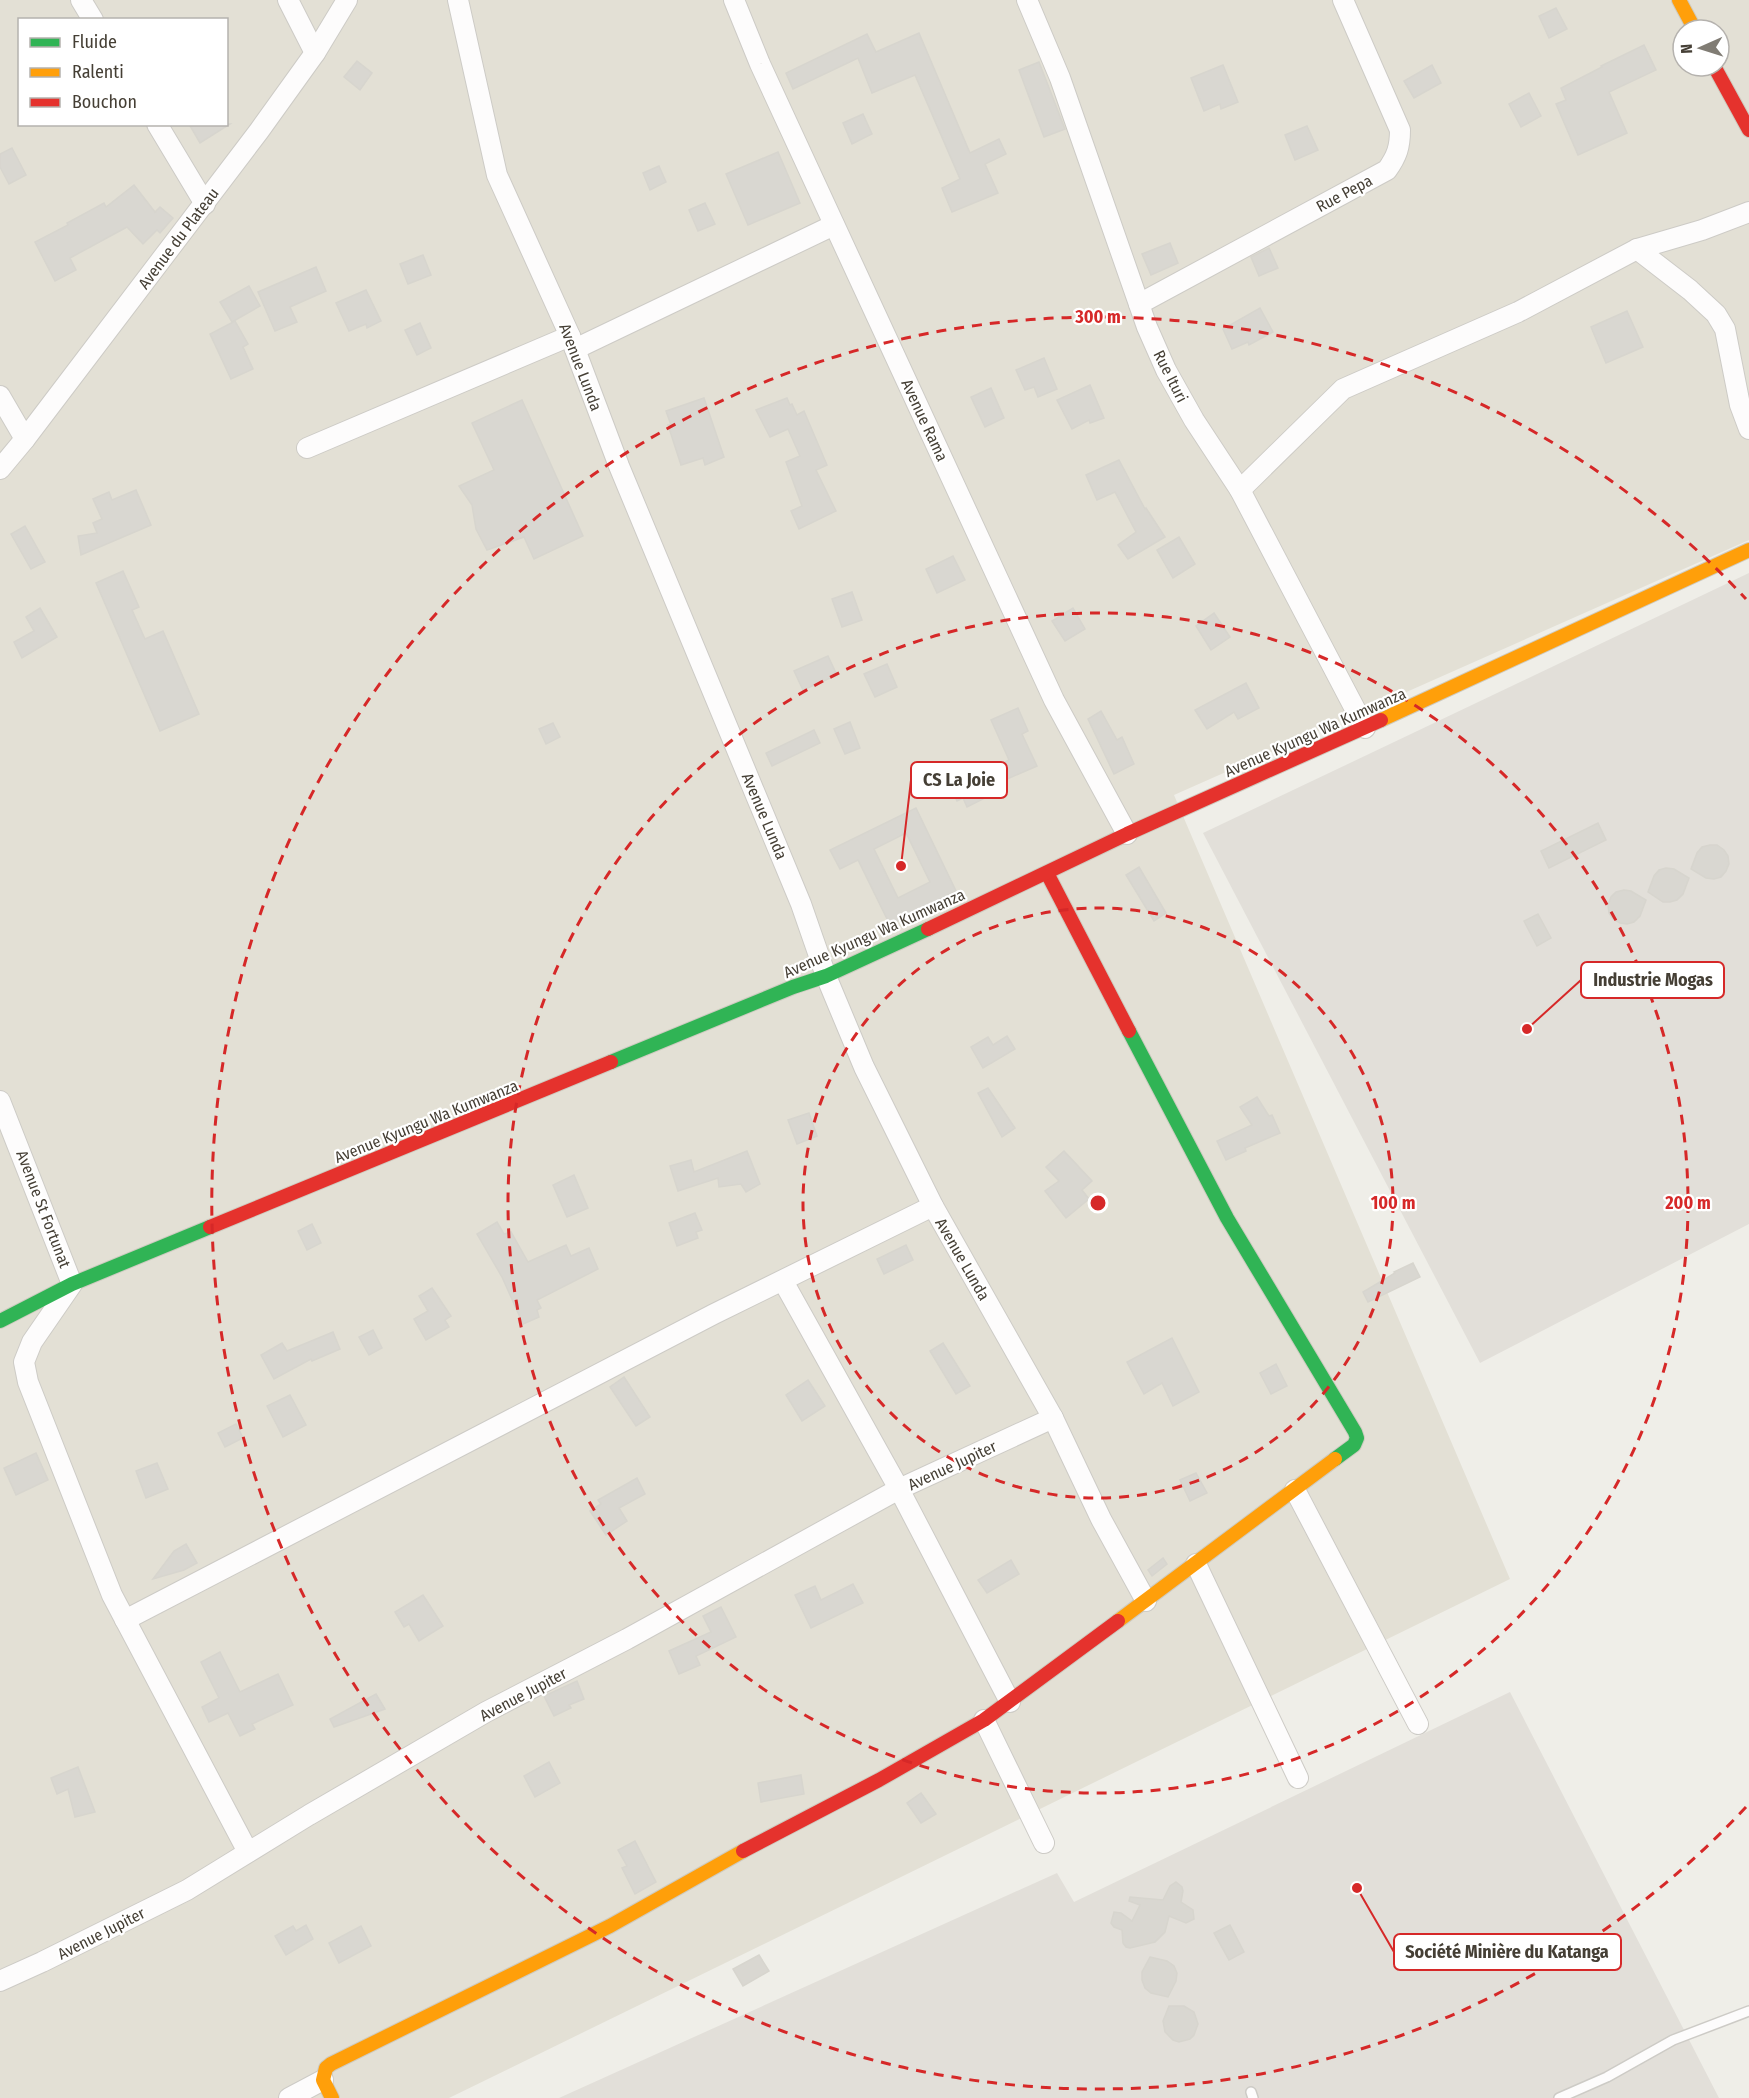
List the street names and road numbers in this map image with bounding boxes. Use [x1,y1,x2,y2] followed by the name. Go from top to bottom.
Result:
[1313,171,1376,216] street label: Rue Pepa
[134,184,223,293] street label: Avenue du Plateau
[555,321,606,414] street label: Avenue Lunda
[1149,347,1192,406] street label: Rue Ituri
[897,376,952,464] street label: Avenue Rama
[1222,684,1409,781] street label: Avenue Kyungu Wa Kumwanza
[738,770,791,862] street label: Avenue Lunda
[781,885,968,982] street label: Avenue Kyungu Wa Kumwanza
[332,1076,521,1167] street label: Avenue Kyungu Wa Kumwanza
[12,1148,75,1271] street label: Avenue St Fortunat
[931,1215,994,1304] street label: Avenue Lunda
[905,1436,1000,1494] street label: Avenue Jupiter
[477,1663,570,1725] street label: Avenue Jupiter
[54,1903,148,1964] street label: Avenue Jupiter

